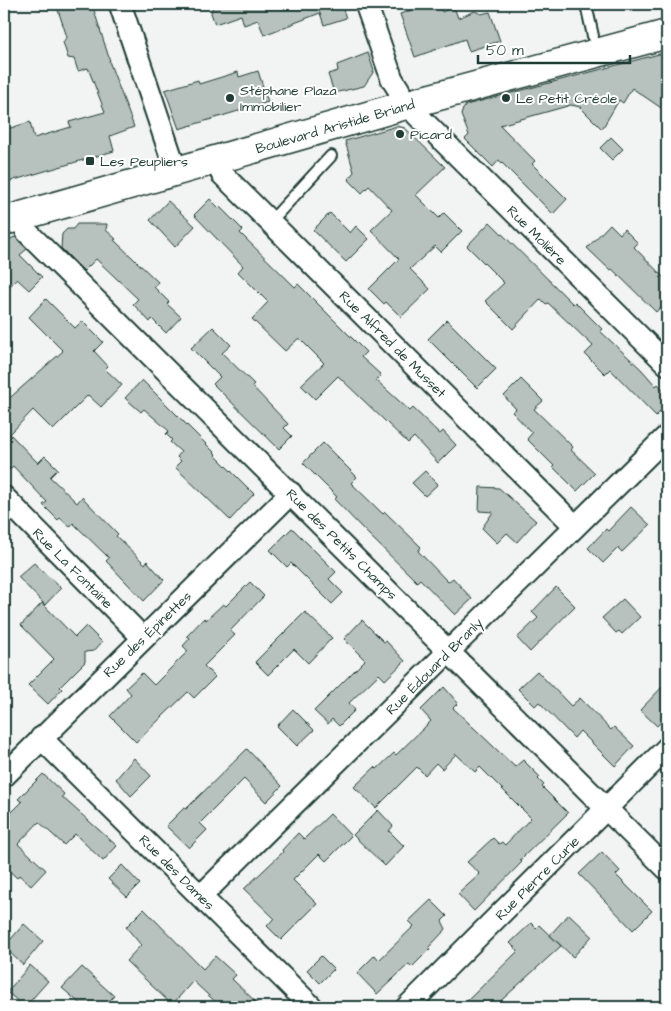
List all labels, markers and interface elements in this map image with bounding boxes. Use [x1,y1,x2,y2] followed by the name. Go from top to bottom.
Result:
[478,32,631,64] scale bar
[486,40,524,61] text: 50 m
[240,81,337,117] place label: Stéphane Plaza Immobilier
[516,89,618,109] place label: Le Petit Créole
[224,92,236,104] marker: Stéphane Plaza Immobilier
[500,92,512,104] marker: Le Petit Créole
[253,95,417,159] street label: Boulevard Aristide Briand
[410,125,452,145] place label: Picard
[394,128,406,140] marker: Picard
[100,152,188,172] place label: Les Peupliers
[84,155,96,167] marker: Les Peupliers
[502,201,571,270] street label: Rue Molière
[334,287,451,403] street label: Rue Alfred de Musset
[281,485,401,605] street label: Rue des Petits Champs
[27,524,117,614] street label: Rue La Fontaine
[99,587,196,682] street label: Rue des Épinettes
[382,613,488,720] street label: Rue Édouard Branly
[134,831,218,915] street label: Rue des Dames
[491,832,585,925] street label: Rue Pierre Curie

